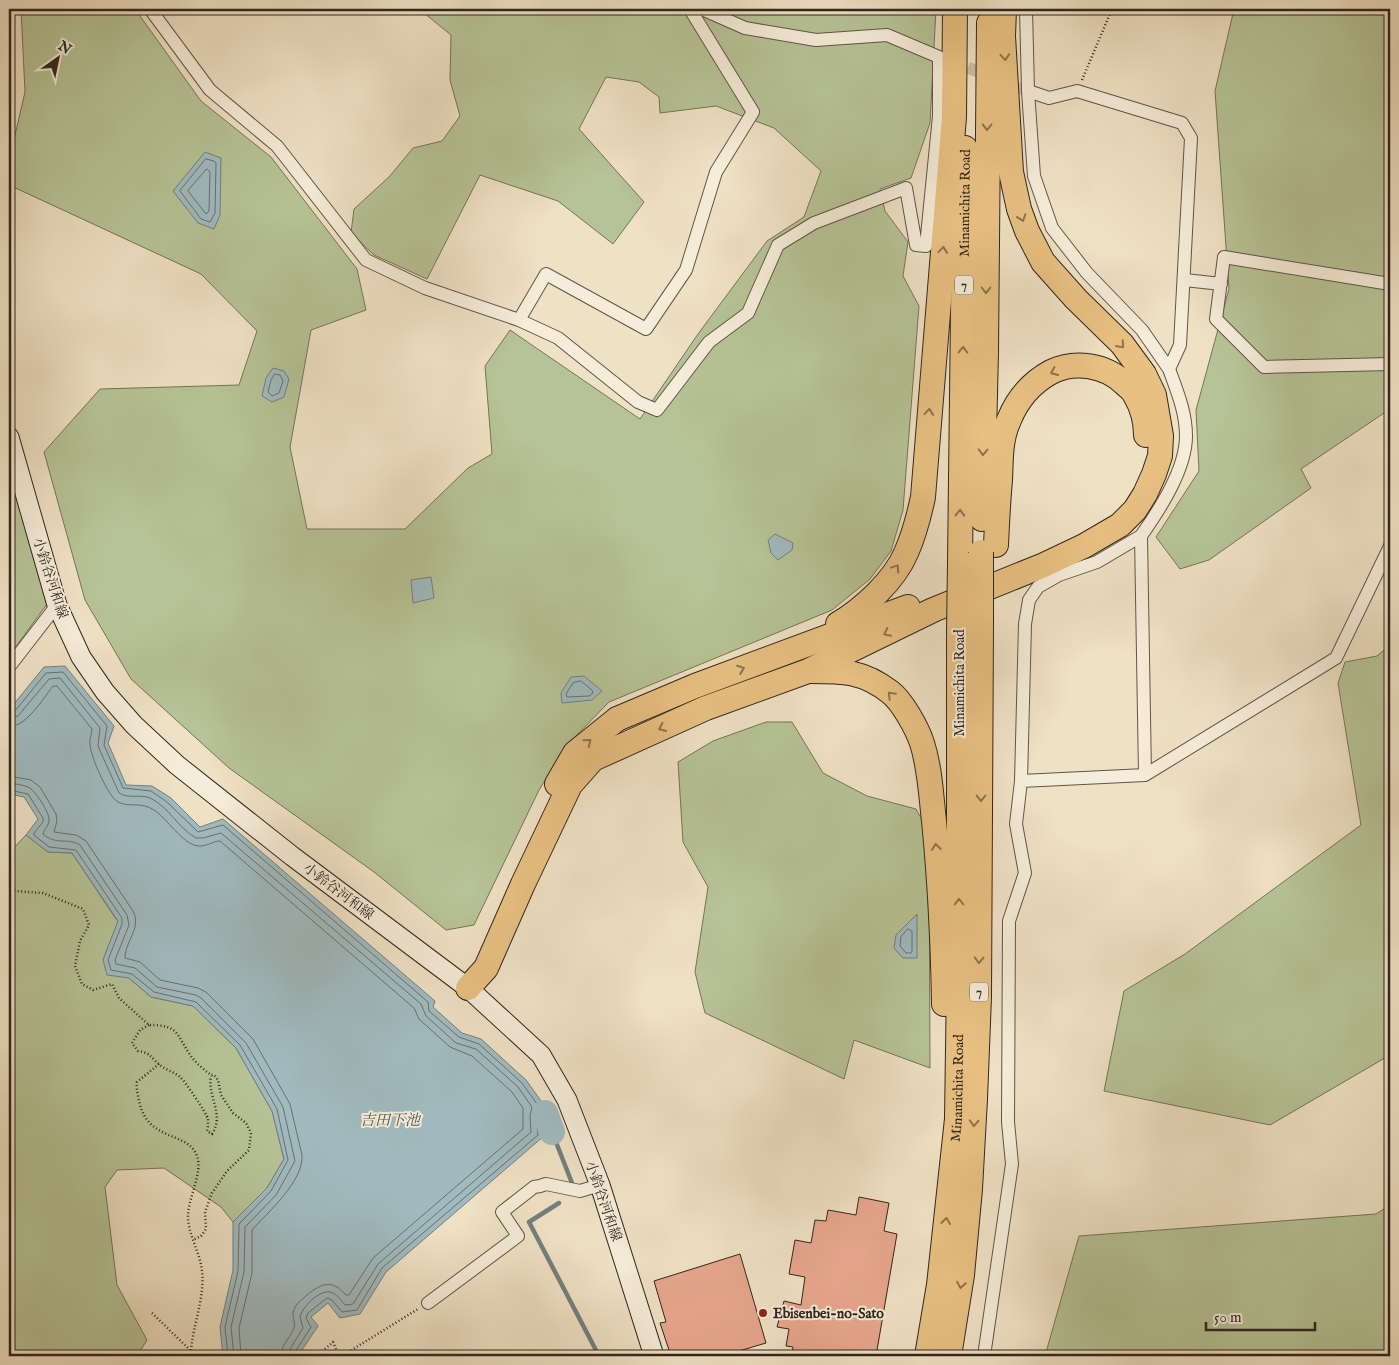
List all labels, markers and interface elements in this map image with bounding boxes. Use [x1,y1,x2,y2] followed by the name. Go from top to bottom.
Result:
[32,32,82,82] north arrow
[54,37,75,59] text: N
[999,54,1010,62] one-way arrow
[982,124,992,132] one-way arrow
[956,149,975,257] street label: Minamichita Road
[1016,214,1026,222] one-way arrow
[937,245,948,253] one-way arrow
[955,276,973,294] road number: 7
[981,286,991,294] one-way arrow
[1116,339,1125,348] one-way arrow
[958,346,968,354] one-way arrow
[1050,366,1059,376] one-way arrow
[923,407,934,415] one-way arrow
[978,449,989,457] one-way arrow
[955,508,966,516] one-way arrow
[29,536,72,621] street label: 小鈴谷河和線
[890,565,900,574] one-way arrow
[883,627,892,637] one-way arrow
[951,629,969,737] street label: Minamichita Road
[736,665,744,675] one-way arrow
[888,692,897,701] one-way arrow
[658,722,667,733] one-way arrow
[582,740,591,748] one-way arrow
[976,794,986,802] one-way arrow
[931,842,942,850] one-way arrow
[299,859,377,924] street label: 小鈴谷河和線
[954,898,964,906] one-way arrow
[974,957,985,965] one-way arrow
[970,982,988,1002] road number: 7
[947,1033,968,1143] street label: Minamichita Road
[360,1111,422,1130] water label: 吉田下池
[968,1119,979,1127] one-way arrow
[581,1159,625,1244] street label: 小鈴谷河和線
[940,1217,951,1225] one-way arrow
[956,1280,966,1289] one-way arrow
[1206,1300,1315,1332] scale bar
[773,1305,884,1323] place label: Ebisenbei-no-Sato
[757,1307,769,1319] marker: Ebisenbei-no-Sato
[1214,1308,1242,1327] text: 50 m

